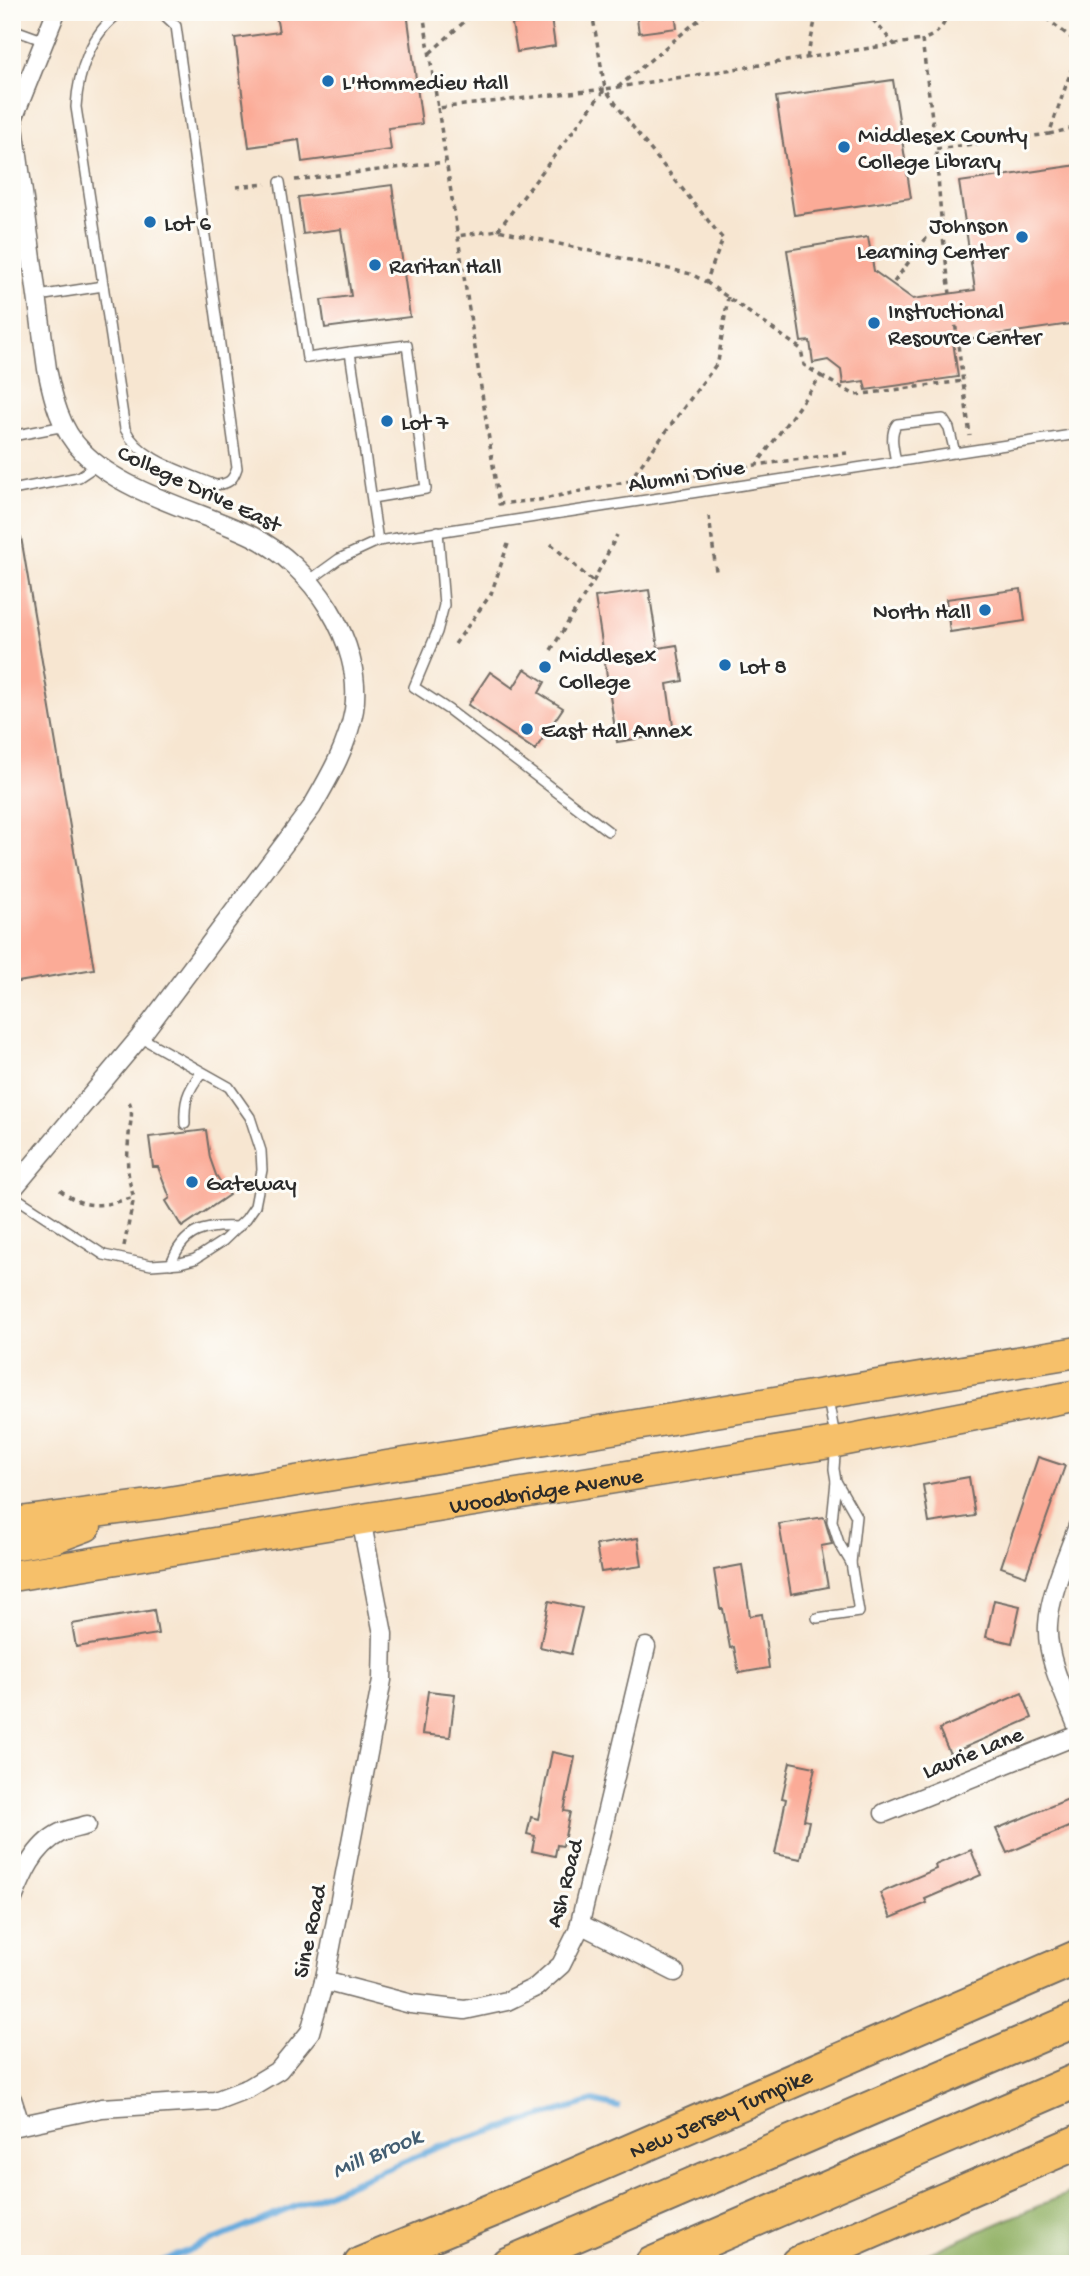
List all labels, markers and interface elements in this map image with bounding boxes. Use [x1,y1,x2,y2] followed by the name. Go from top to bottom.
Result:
[342,71,508,98] place label: L'Hommedieu Hall
[320,73,336,89] marker: L'Hommedieu Hall
[858,124,1028,177] place label: Middlesex County College Library
[836,139,852,155] marker: Middlesex County College Library
[164,212,211,239] place label: Lot 6
[142,214,158,230] marker: Lot 6
[857,214,1010,267] place label: Johnson Learning Center
[1014,229,1030,245] marker: Johnson Learning Center
[389,255,502,282] place label: Raritan Hall
[367,257,383,273] marker: Raritan Hall
[888,300,1043,353] place label: Instructional Resource Center
[866,315,882,331] marker: Instructional Resource Center
[401,411,449,438] place label: Lot 7
[379,413,395,429] marker: Lot 7
[112,440,286,541] street label: College Drive East
[627,455,748,500] street label: Alumni Drive
[873,600,971,627] place label: North Hall
[977,602,993,618] marker: North Hall
[559,644,656,697] place label: Middlesex College
[739,655,787,682] place label: Lot 8
[717,657,733,673] marker: Lot 8
[537,659,553,675] marker: Middlesex College
[541,719,692,746] place label: East Hall Annex
[519,721,535,737] marker: East Hall Annex
[206,1172,296,1199] place label: Gateway
[184,1174,200,1190] marker: Gateway
[448,1463,646,1522] street label: Woodbridge Avenue
[919,1721,1029,1787] street label: Laurie Lane
[542,1835,591,1931] street label: Ash Road
[288,1881,335,1981] street label: Sine Road
[626,2063,818,2167] street label: New Jersey Turnpike
[328,2123,429,2187] water label: Mill Brook

